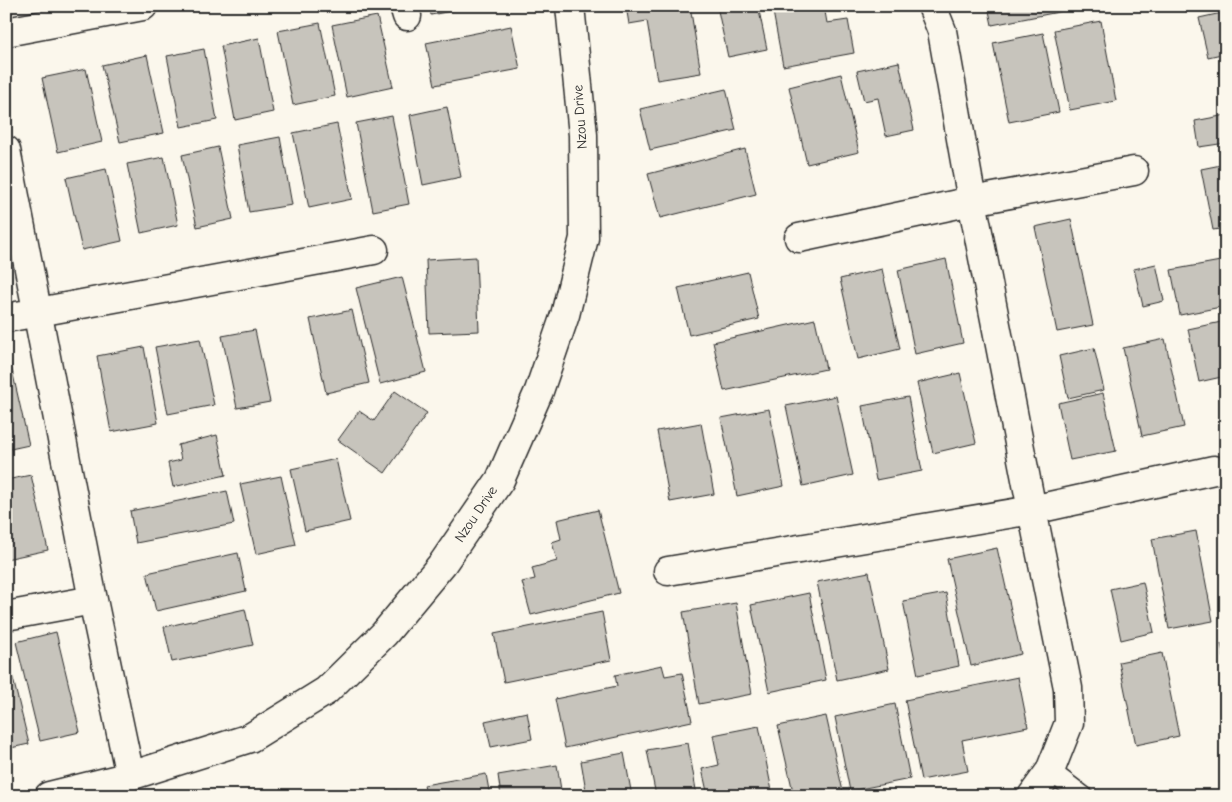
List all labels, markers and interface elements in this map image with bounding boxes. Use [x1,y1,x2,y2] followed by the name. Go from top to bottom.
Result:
[569,84,591,150] street label: Nzou Drive
[451,483,501,545] street label: Nzou Drive

